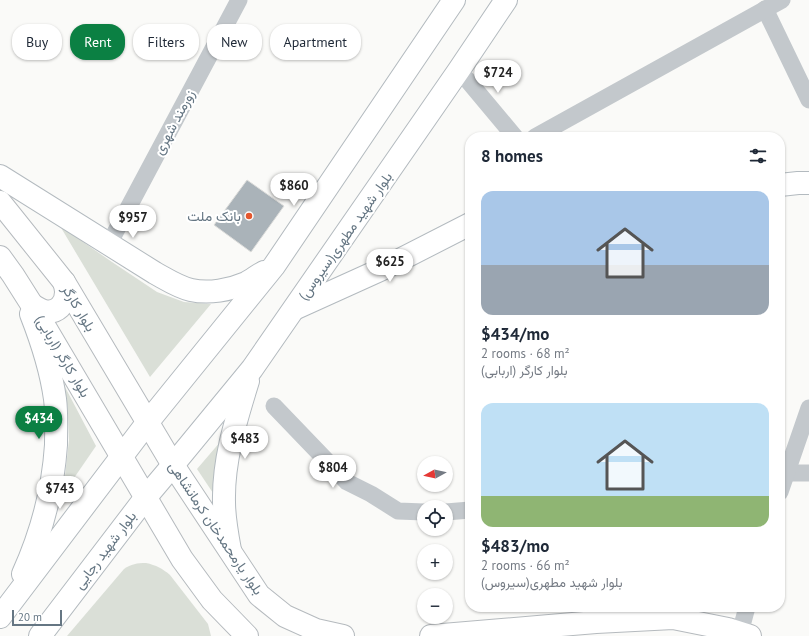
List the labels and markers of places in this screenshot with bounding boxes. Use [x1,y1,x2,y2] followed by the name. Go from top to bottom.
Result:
[474,60,522,94] pin: $724
[270,173,318,207] pin: $860
[109,205,157,239] pin: $957
[187,207,241,225] place label: بانک ملت
[244,211,254,221] marker: بانک ملت
[366,249,414,283] pin: $625
[15,406,63,440] pin: $434
[221,426,269,460] pin: $483
[309,455,357,489] pin: $804
[36,476,84,510] pin: $743

